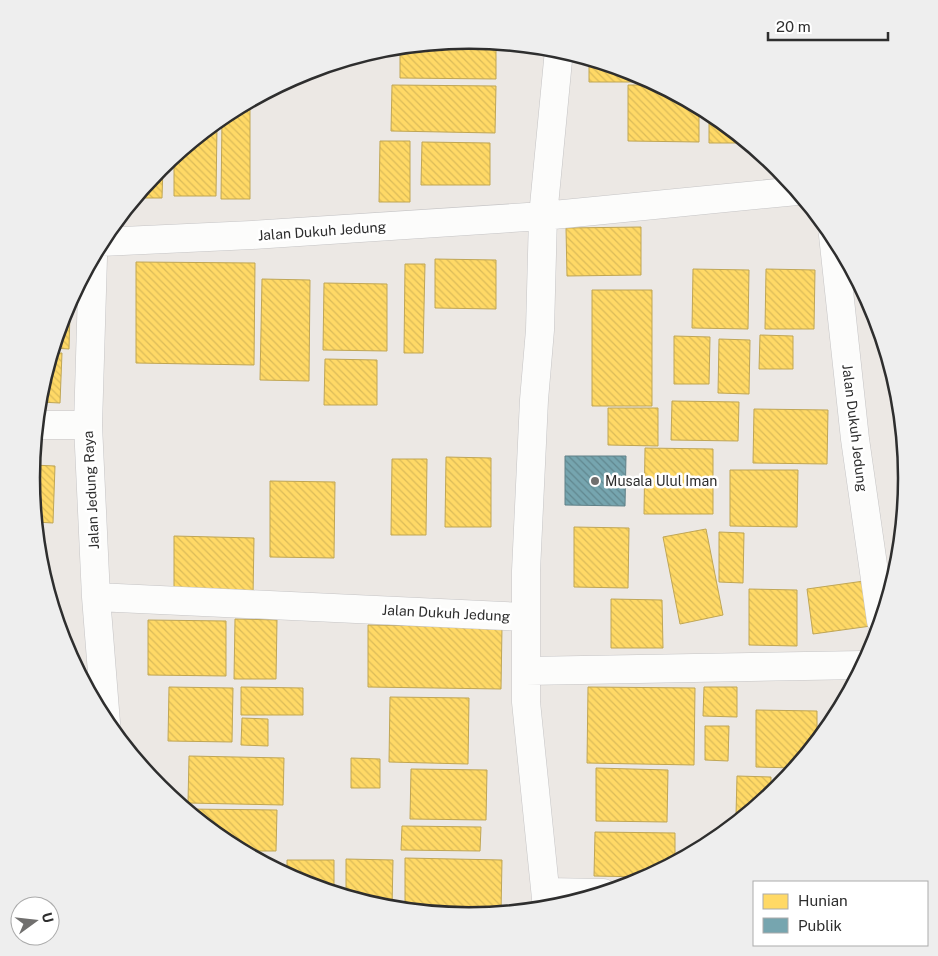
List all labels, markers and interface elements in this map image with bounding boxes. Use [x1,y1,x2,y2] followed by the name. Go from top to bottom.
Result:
[768,10,888,42] scale bar
[776,18,811,35] text: 20 m
[257,219,387,243] street label: Jalan Dukuh Jedung
[839,363,871,493] street label: Jalan Dukuh Jedung
[80,430,102,550] street label: Jalan Jedung Raya
[605,473,717,489] place label: Musala Ulul Iman
[589,475,601,487] marker: Musala Ulul Iman
[381,602,511,624] street label: Jalan Dukuh Jedung
[753,881,928,946] legend
[798,892,848,909] text: Hunian
[10,896,60,946] north arrow
[39,911,57,925] text: U
[798,917,842,934] text: Publik

